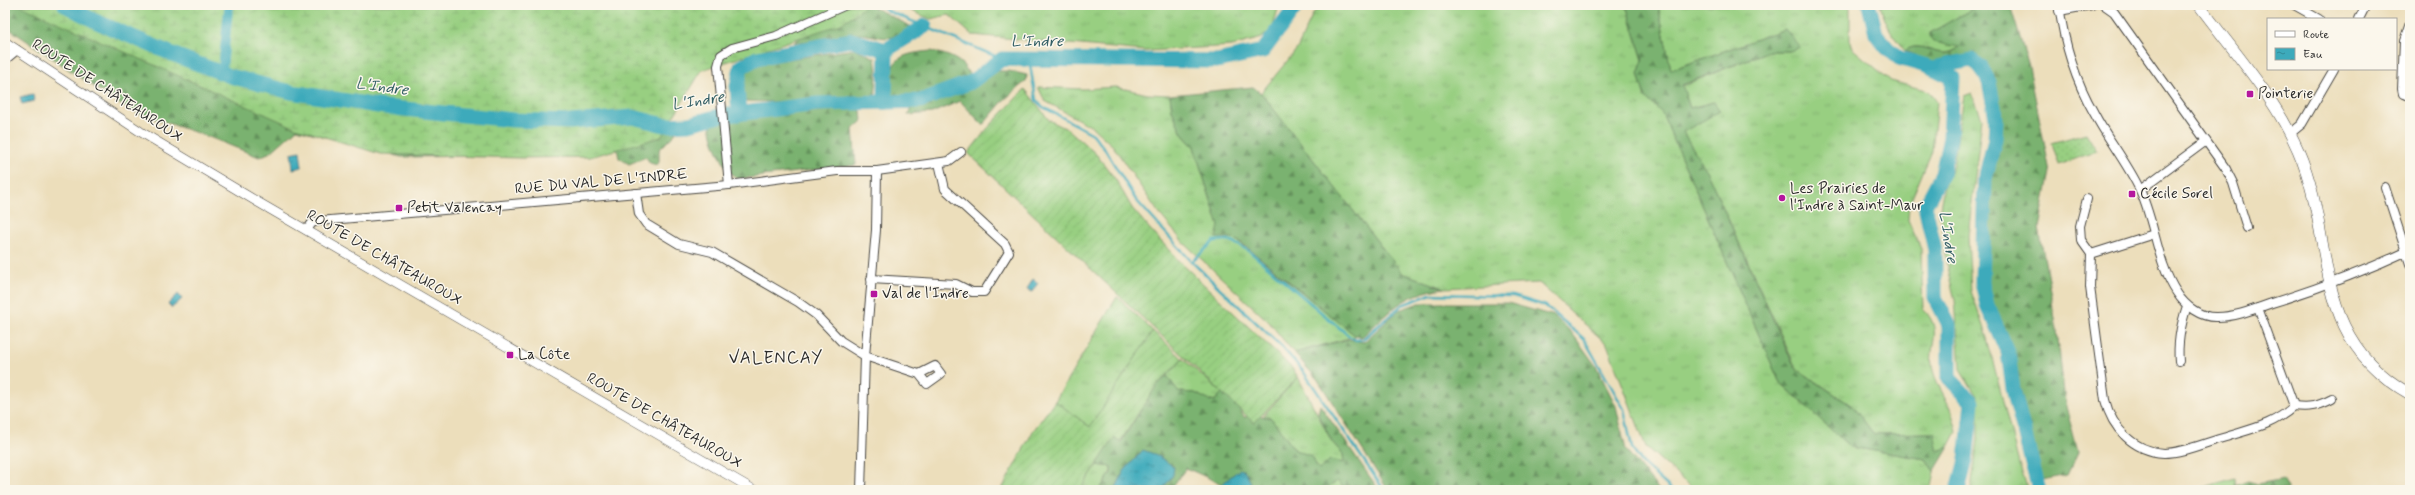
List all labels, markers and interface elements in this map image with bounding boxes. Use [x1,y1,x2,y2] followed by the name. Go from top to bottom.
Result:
[2267,18,2397,70] legend
[2303,27,2329,43] text: Route
[1011,31,1064,52] water label: L'Indre
[28,35,186,147] street label: ROUTE DE CHÂTEAUROUX
[2303,47,2323,63] text: Eau
[355,73,410,101] water label: L'Indre
[2258,84,2313,104] place label: Pointerie
[670,86,726,115] water label: L'Indre
[2245,89,2255,99] marker: Pointerie
[514,164,688,200] street label: RUE DU VAL DE L'INDRE
[1790,179,1924,216] place label: Les Prairies de l'Indre à Saint-Maur
[2140,184,2213,204] place label: Cécile Sorel
[2127,189,2137,199] marker: Cécile Sorel
[1777,193,1787,203] marker: Les Prairies de l'Indre à Saint-Maur
[407,198,502,218] place label: Petit Valencay
[394,203,404,213] marker: Petit Valencay
[303,205,465,311] street label: ROUTE DE CHÂTEAUROUX
[1934,209,1963,265] water label: L'Indre
[882,284,969,304] place label: Val de l'Indre
[869,289,879,299] marker: Val de l'Indre
[518,345,570,365] place label: La Côte
[729,347,823,369] district label: VALENCAY
[505,350,515,360] marker: La Côte
[583,368,745,474] street label: ROUTE DE CHÂTEAUROUX

